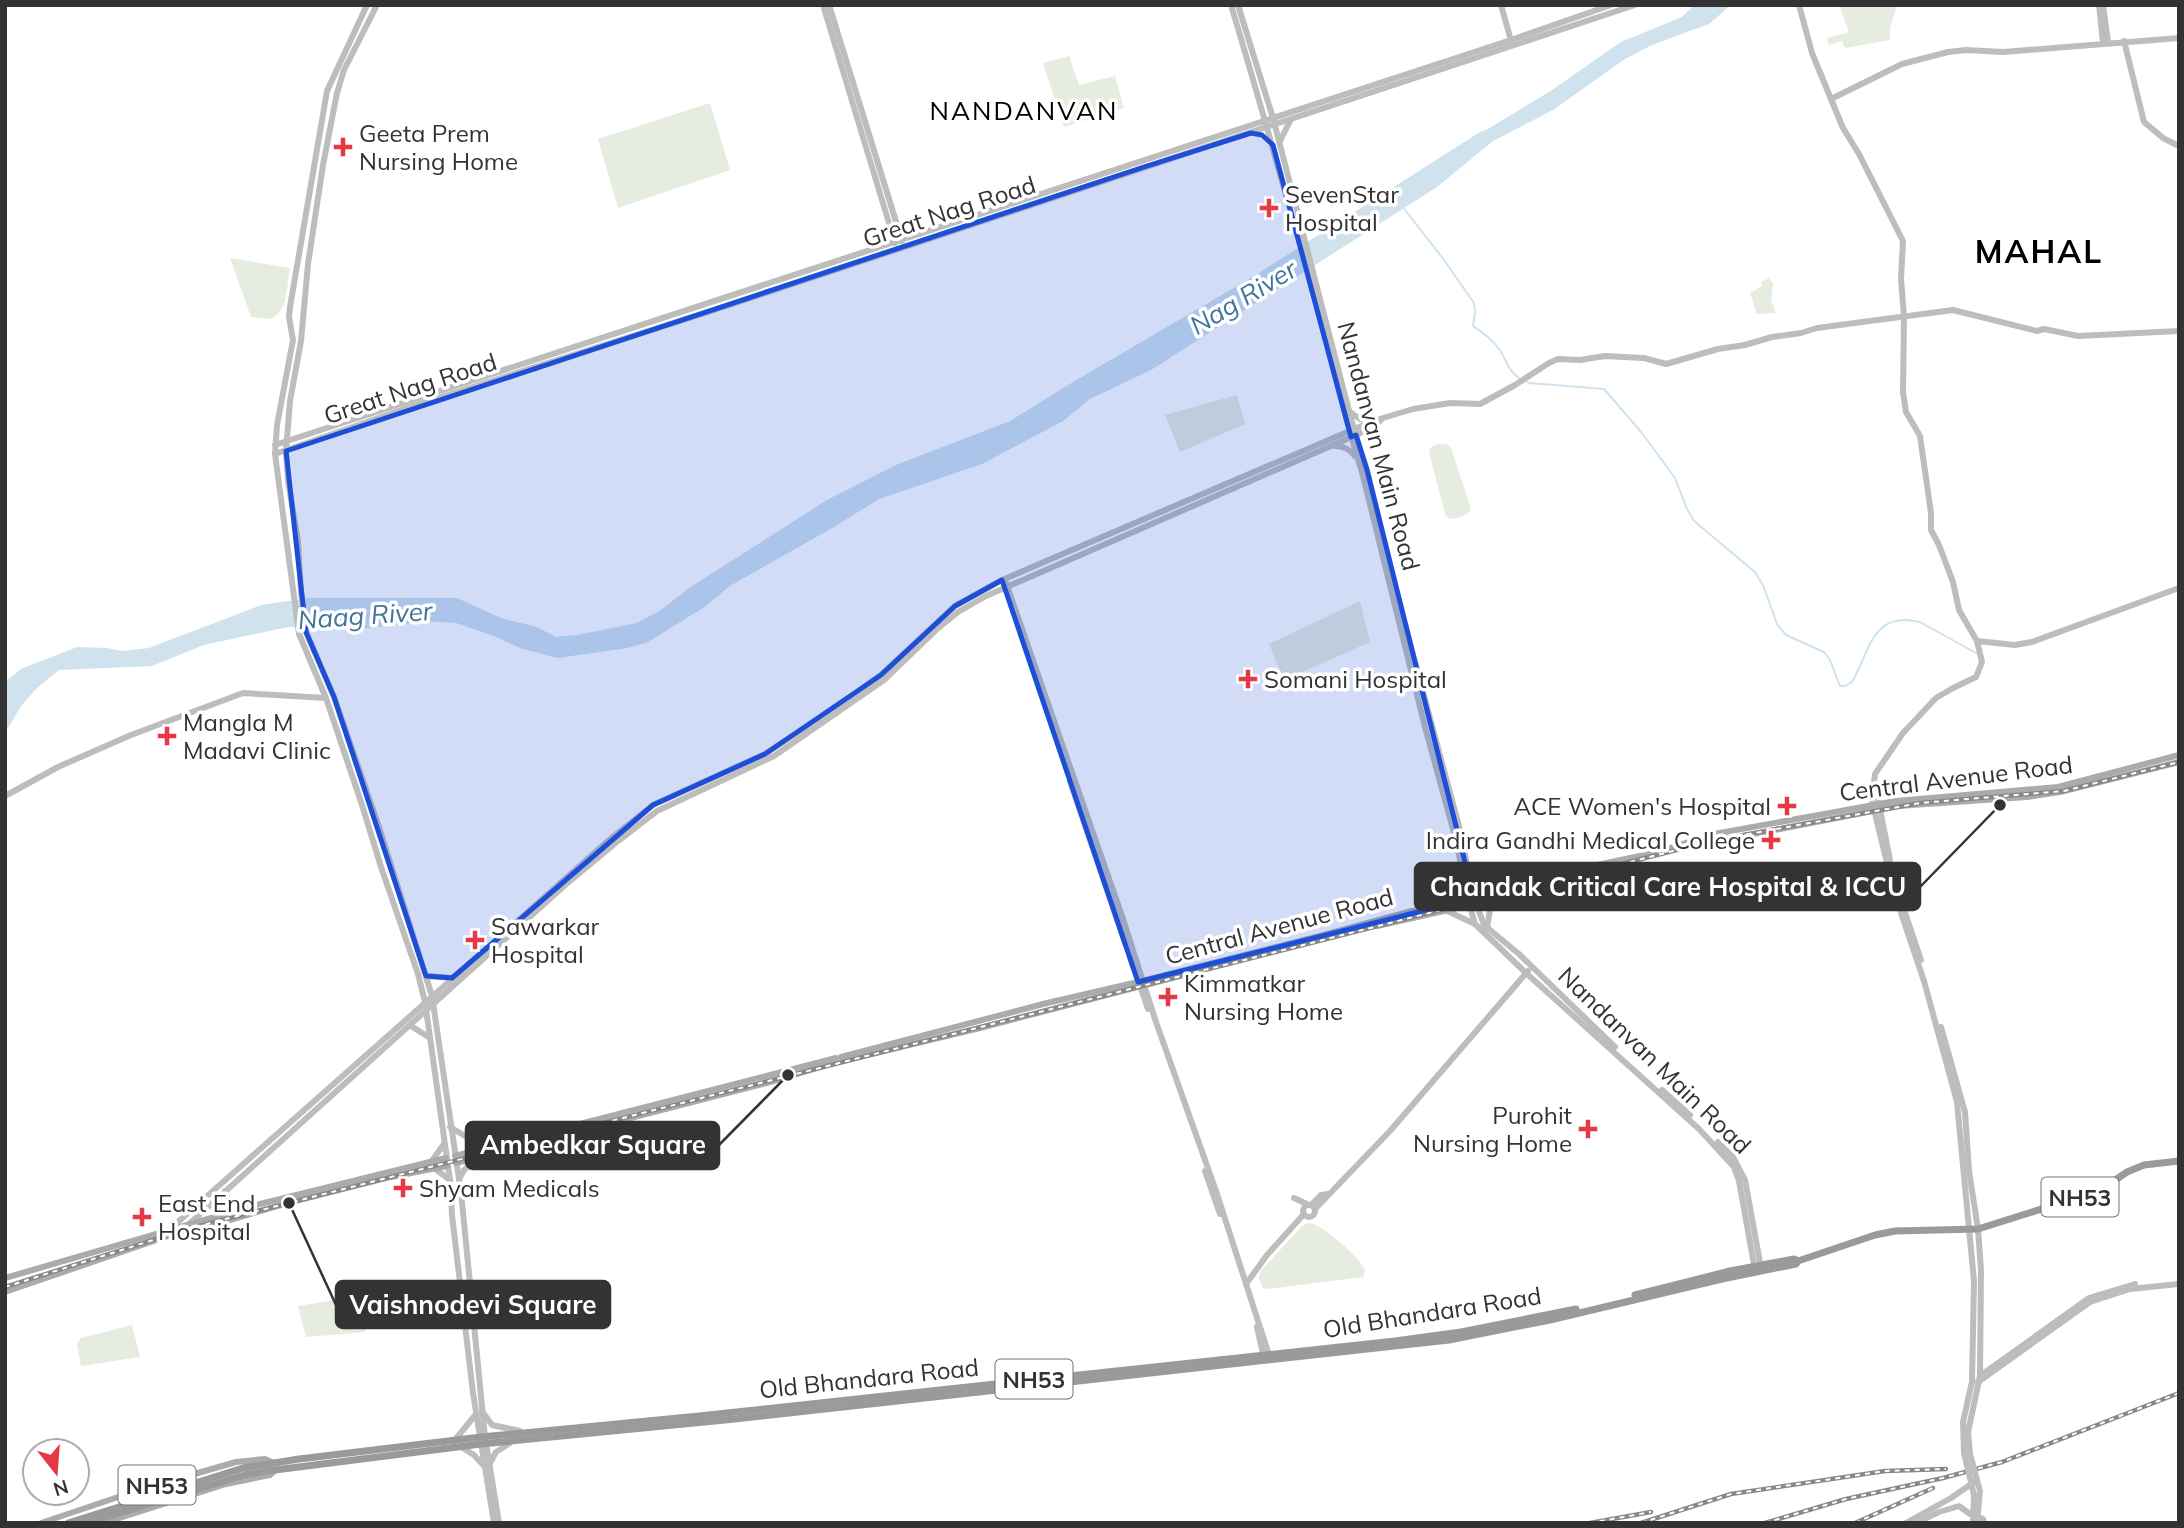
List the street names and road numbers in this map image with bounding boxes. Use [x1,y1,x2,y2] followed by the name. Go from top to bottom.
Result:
[859,169,1039,253] street label: Great Nag Road
[1331,318,1427,574] street label: Nandanvan Main Road
[320,346,500,430] street label: Great Nag Road
[1838,749,2074,807] street label: Central Avenue Road
[1162,881,1396,971] street label: Central Avenue Road
[1552,960,1758,1160] street label: Nandanvan Main Road
[2042,1178,2118,1216] road number: NH53
[1321,1280,1543,1344] street label: Old Bhandara Road
[758,1352,980,1404] street label: Old Bhandara Road
[996,1360,1072,1398] road number: NH53
[118,1466,196,1504] road number: NH53

